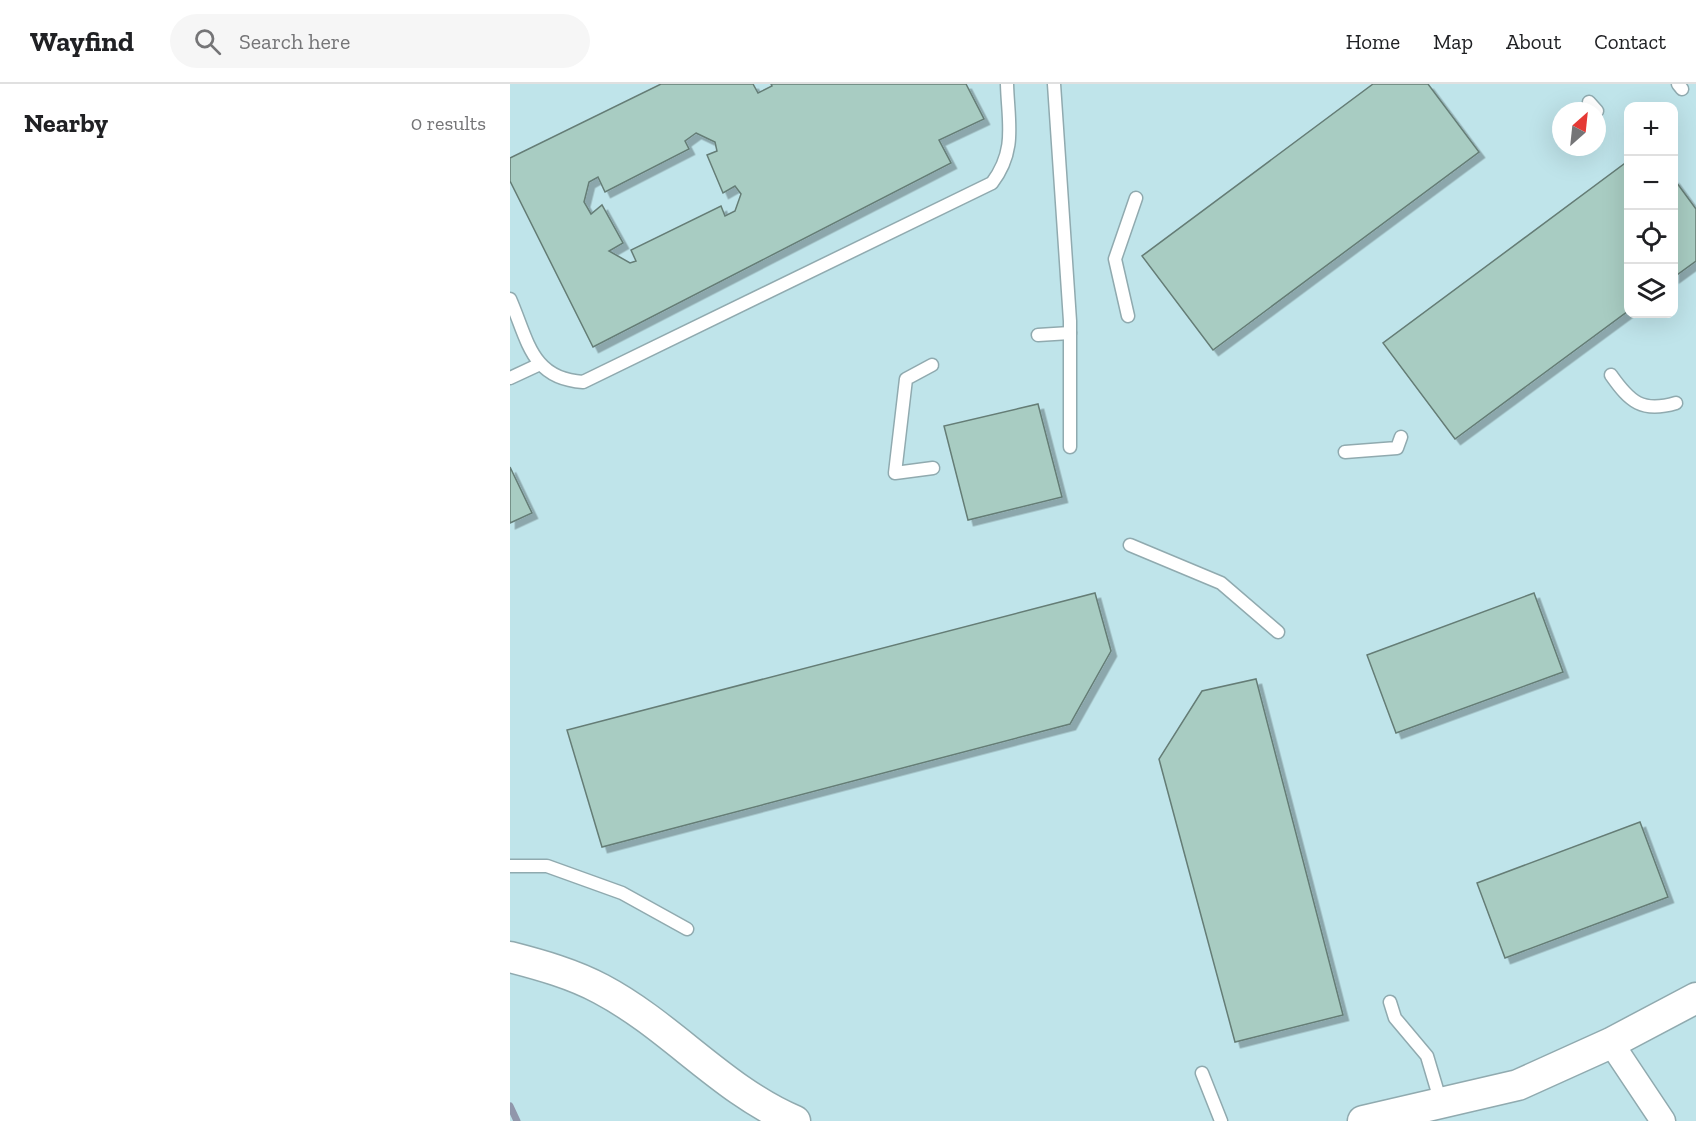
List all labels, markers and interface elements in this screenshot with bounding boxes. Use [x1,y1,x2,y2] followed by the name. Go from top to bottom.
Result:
[170,14,590,68] search box
[30,25,134,58] text: Wayfind
[191,25,224,58] icon: search
[239,28,350,55] text: Search here
[1346,29,1400,54] text: Home
[1433,29,1473,54] text: Map
[1506,29,1561,54] text: About
[1594,29,1666,54] text: Contact
[1552,102,1606,156] north arrow
[1624,102,1678,318] map controls
[1624,102,1678,156] button: +
[24,107,108,139] text: Nearby
[411,111,486,135] text: 0 results
[1624,156,1678,210] button: −
[1624,210,1678,264] button: locate
[1624,264,1678,318] button: layers

